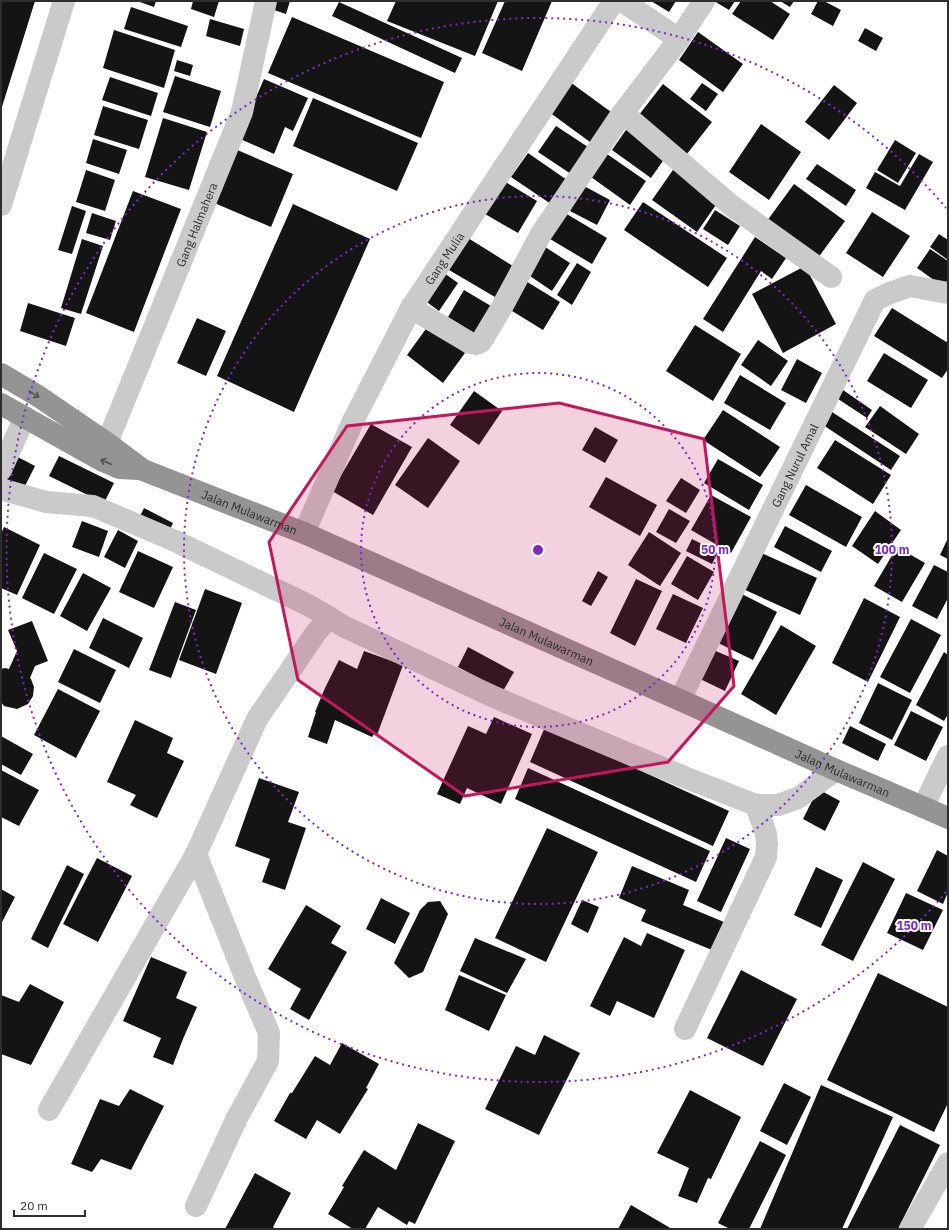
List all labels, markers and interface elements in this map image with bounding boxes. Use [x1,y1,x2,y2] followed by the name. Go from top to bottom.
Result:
[172,179,220,269] street label: Gang Halmahera
[421,229,467,287] street label: Gang Mulia
[28,390,39,398] one-way arrow
[768,421,821,510] street label: Gang Nurul Amal
[100,458,112,465] one-way arrow
[199,486,300,537] street label: Jalan Mulawarman
[701,542,729,557] text: 50 m
[874,542,910,557] text: 100 m
[531,543,545,557] centre of rings
[497,613,596,668] street label: Jalan Mulawarman
[793,745,892,800] street label: Jalan Mulawarman
[896,918,932,933] text: 150 m
[14,1192,85,1218] scale bar
[20,1198,48,1213] text: 20 m

